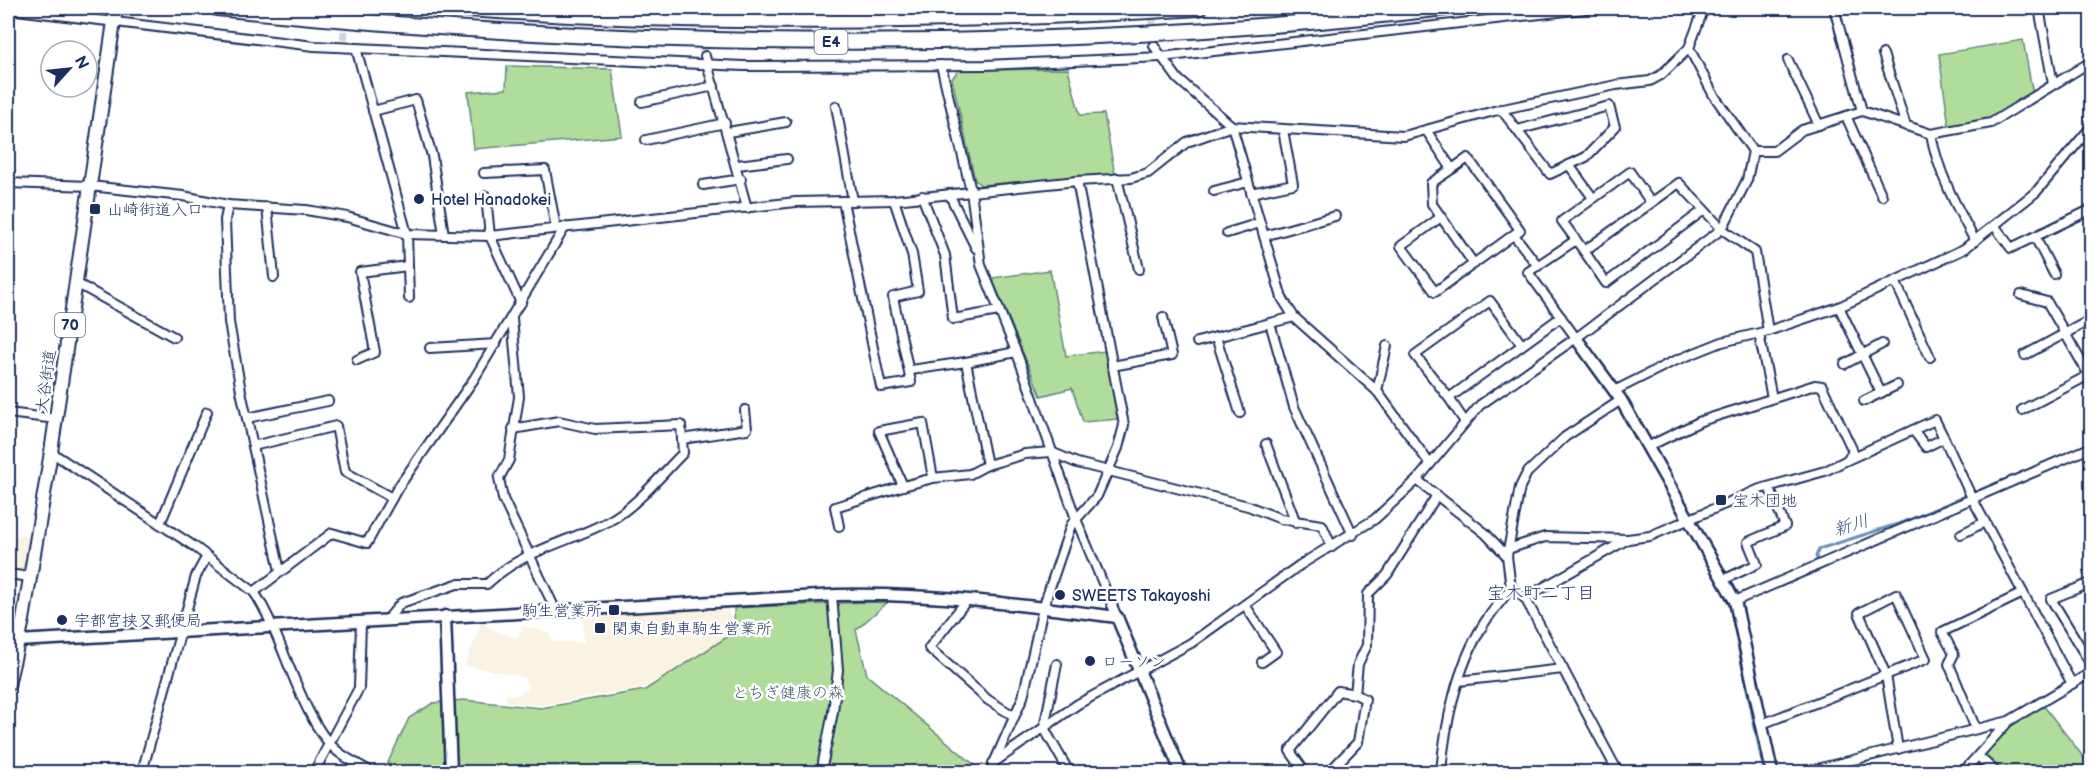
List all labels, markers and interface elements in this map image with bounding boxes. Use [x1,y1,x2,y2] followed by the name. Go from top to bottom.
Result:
[814,30,848,54] road number: E4
[39,39,99,99] north arrow
[70,53,92,73] text: N
[431,191,551,210] place label: Hotel Hanadokei
[412,192,426,206] marker: Hotel Hanadokei
[107,201,203,220] place label: 山崎街道入口
[88,202,102,216] marker: 山崎街道入口
[55,313,85,337] road number: 70
[33,348,60,414] street label: 大谷街道
[1733,492,1797,511] place label: 宝木団地
[1714,493,1728,507] marker: 宝木団地
[1831,510,1871,541] water label: 新川
[1487,583,1595,604] district label: 宝木町二丁目
[1072,587,1211,606] place label: SWEETS Takayoshi
[1053,588,1067,602] marker: SWEETS Takayoshi
[522,602,602,621] place label: 駒生営業所
[607,603,621,617] marker: 駒生営業所
[74,612,202,631] place label: 宇都宮挟又郵便局
[55,613,69,627] marker: 宇都宮挟又郵便局
[612,620,772,639] place label: 関東自動車駒生営業所
[593,621,607,635] marker: 関東自動車駒生営業所
[1102,653,1166,672] place label: ローソン
[1083,654,1097,668] marker: ローソン
[732,684,844,703] park label: とちぎ健康の森

